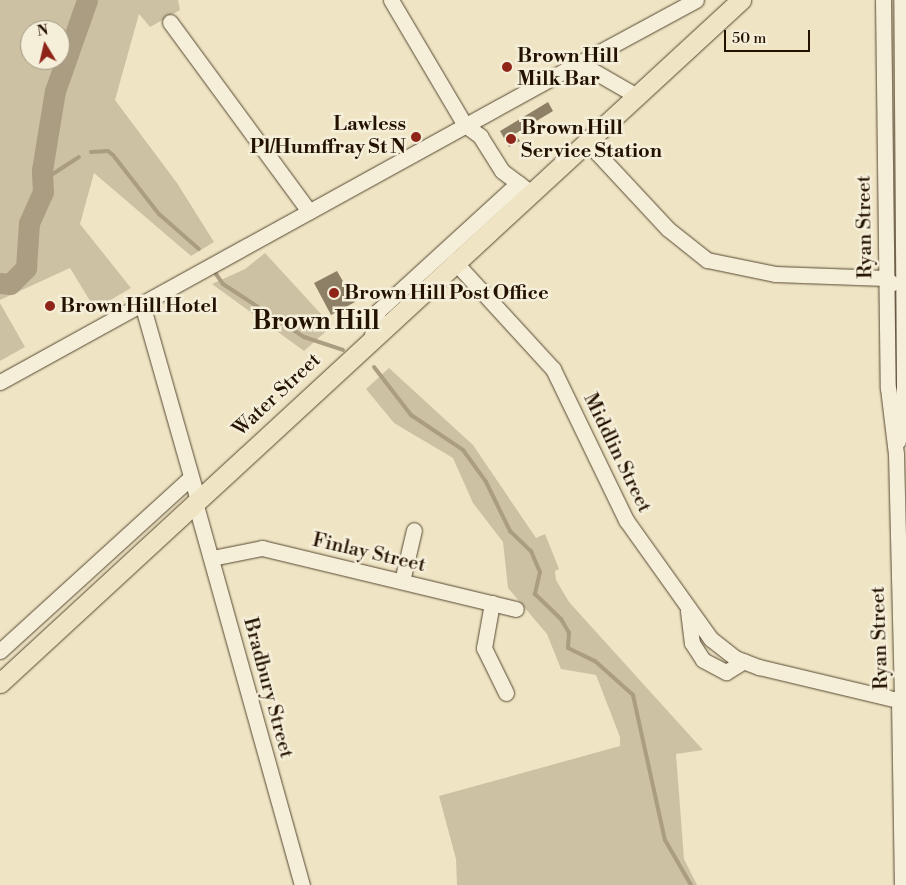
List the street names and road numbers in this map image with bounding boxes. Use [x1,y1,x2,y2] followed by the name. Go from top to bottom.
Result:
[852,175,878,279] street label: Ryan Street
[228,348,326,442] street label: Water Street
[578,389,656,517] street label: Middlin Street
[310,528,428,578] street label: Finlay Street
[866,586,894,690] street label: Ryan Street
[238,615,298,761] street label: Bradbury Street

